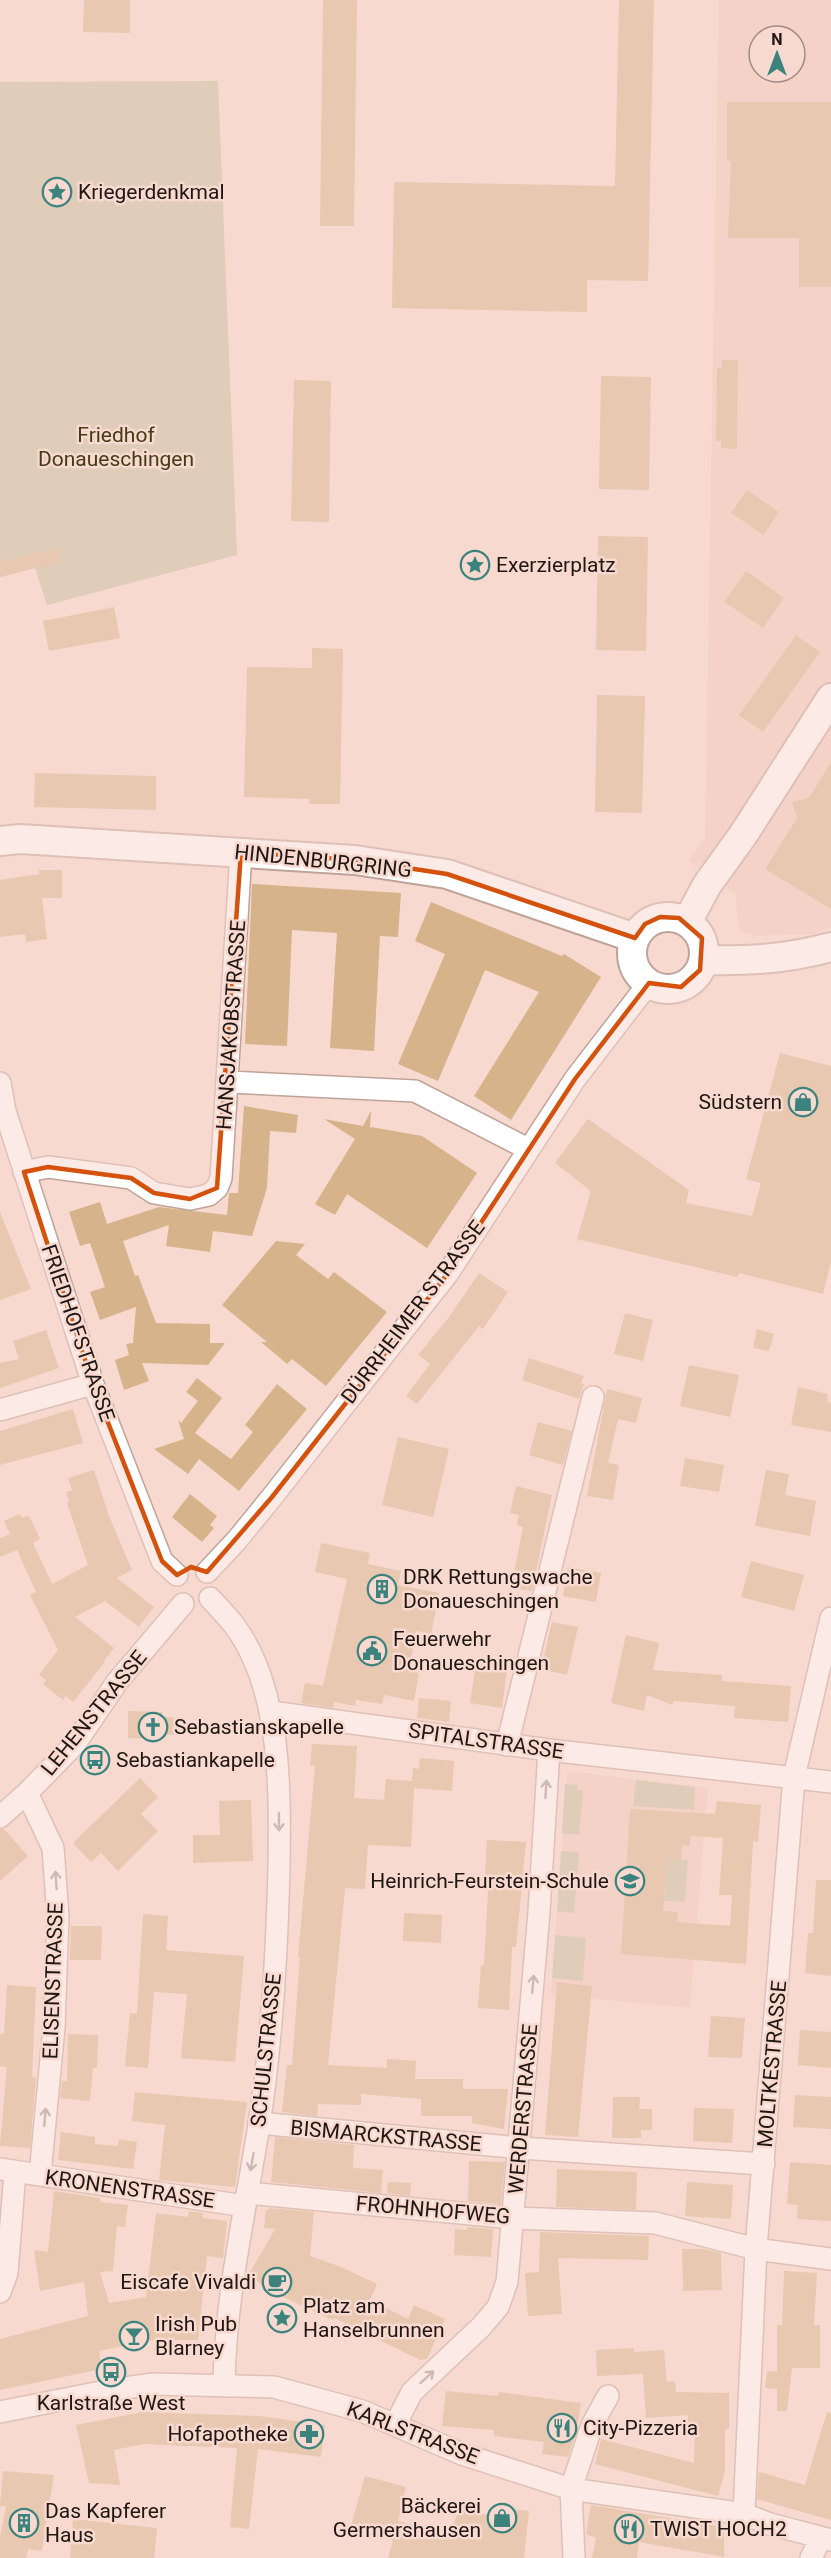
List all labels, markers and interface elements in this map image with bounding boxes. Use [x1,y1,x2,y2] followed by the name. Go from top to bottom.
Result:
[747,24,807,84] north arrow
[771,30,783,49] text: N
[41,176,73,208] place icon: Kriegerdenkmal
[78,180,225,204] place label: Kriegerdenkmal
[38,423,194,471] park label: Friedhof Donaueschingen
[459,549,491,581] place icon: Exerzierplatz
[496,553,616,577] place label: Exerzierplatz
[233,840,413,882] street label: HINDENBURGRING
[212,919,250,1131] street label: HANSJAKOBSTRASSE
[787,1086,819,1118] shop icon: Südstern
[699,1090,782,1114] place label: Südstern
[336,1216,490,1408] street label: DÜRRHEIMER STRASSE
[36,1241,120,1425] street label: FRIEDHOFSTRASSE
[403,1565,593,1613] place label: DRK Rettungswache Donaueschingen
[366,1573,398,1605] building icon: DRK Rettungswache Donaueschingen
[393,1627,549,1675] place label: Feuerwehr Donaueschingen
[356,1635,388,1667] public building icon: Feuerwehr Donaueschingen
[36,1646,152,1780] street label: LEHENSTRASSE
[137,1711,169,1743] church icon: Sebastianskapelle
[174,1715,344,1739] place label: Sebastianskapelle
[407,1718,565,1764] street label: SPITALSTRASSE
[79,1744,111,1776] bus stop icon: Sebastiankapelle
[116,1748,275,1772] place label: Sebastiankapelle
[541,1780,552,1800] one-way arrow
[273,1811,285,1831] one-way arrow
[614,1865,646,1897] school or university icon: Heinrich-Feurstein-Schule
[370,1869,609,1893] place label: Heinrich-Feurstein-Schule
[50,1871,61,1891] one-way arrow
[38,1902,68,2060] street label: ELISENSTRASSE
[246,1972,286,2128] street label: SCHULSTRASSE
[528,1974,539,1994] one-way arrow
[753,1980,791,2148] street label: MOLTKESTRASSE
[504,2023,542,2195] street label: WERDERSTRASSE
[40,2107,51,2127] one-way arrow
[289,2116,483,2156] street label: BISMARCKSTRASSE
[247,2152,258,2172] one-way arrow
[44,2165,216,2213] street label: KRONENSTRASSE
[355,2191,511,2229] street label: FROHNHOFWEG
[261,2266,293,2298] cafe icon: Eiscafe Vivaldi
[120,2270,256,2294] place label: Eiscafe Vivaldi
[303,2294,445,2342] place label: Platz am Hanselbrunnen
[266,2302,298,2334] place icon: Platz am Hanselbrunnen
[155,2312,237,2360] place label: Irish Pub Blarney
[118,2320,150,2352] bar icon: Irish Pub Blarney
[95,2356,127,2388] bus stop icon: Karlstraße West
[419,2371,434,2385] one-way arrow
[37,2391,185,2415] place label: Karlstraße West
[344,2397,483,2469] street label: KARLSTRASSE
[546,2412,578,2444] restaurant icon: City-Pizzeria
[583,2416,698,2440] place label: City-Pizzeria
[293,2418,325,2450] pharmacy icon: Hofapotheke
[167,2422,288,2446] place label: Hofapotheke
[333,2494,481,2542] place label: Bäckerei Germershausen
[45,2499,166,2547] place label: Das Kapferer Haus
[486,2502,518,2534] shop icon: Bäckerei Germershausen
[8,2507,40,2539] building icon: Das Kapferer Haus
[613,2513,645,2545] restaurant icon: TWIST HOCH2
[650,2517,787,2541] place label: TWIST HOCH2

